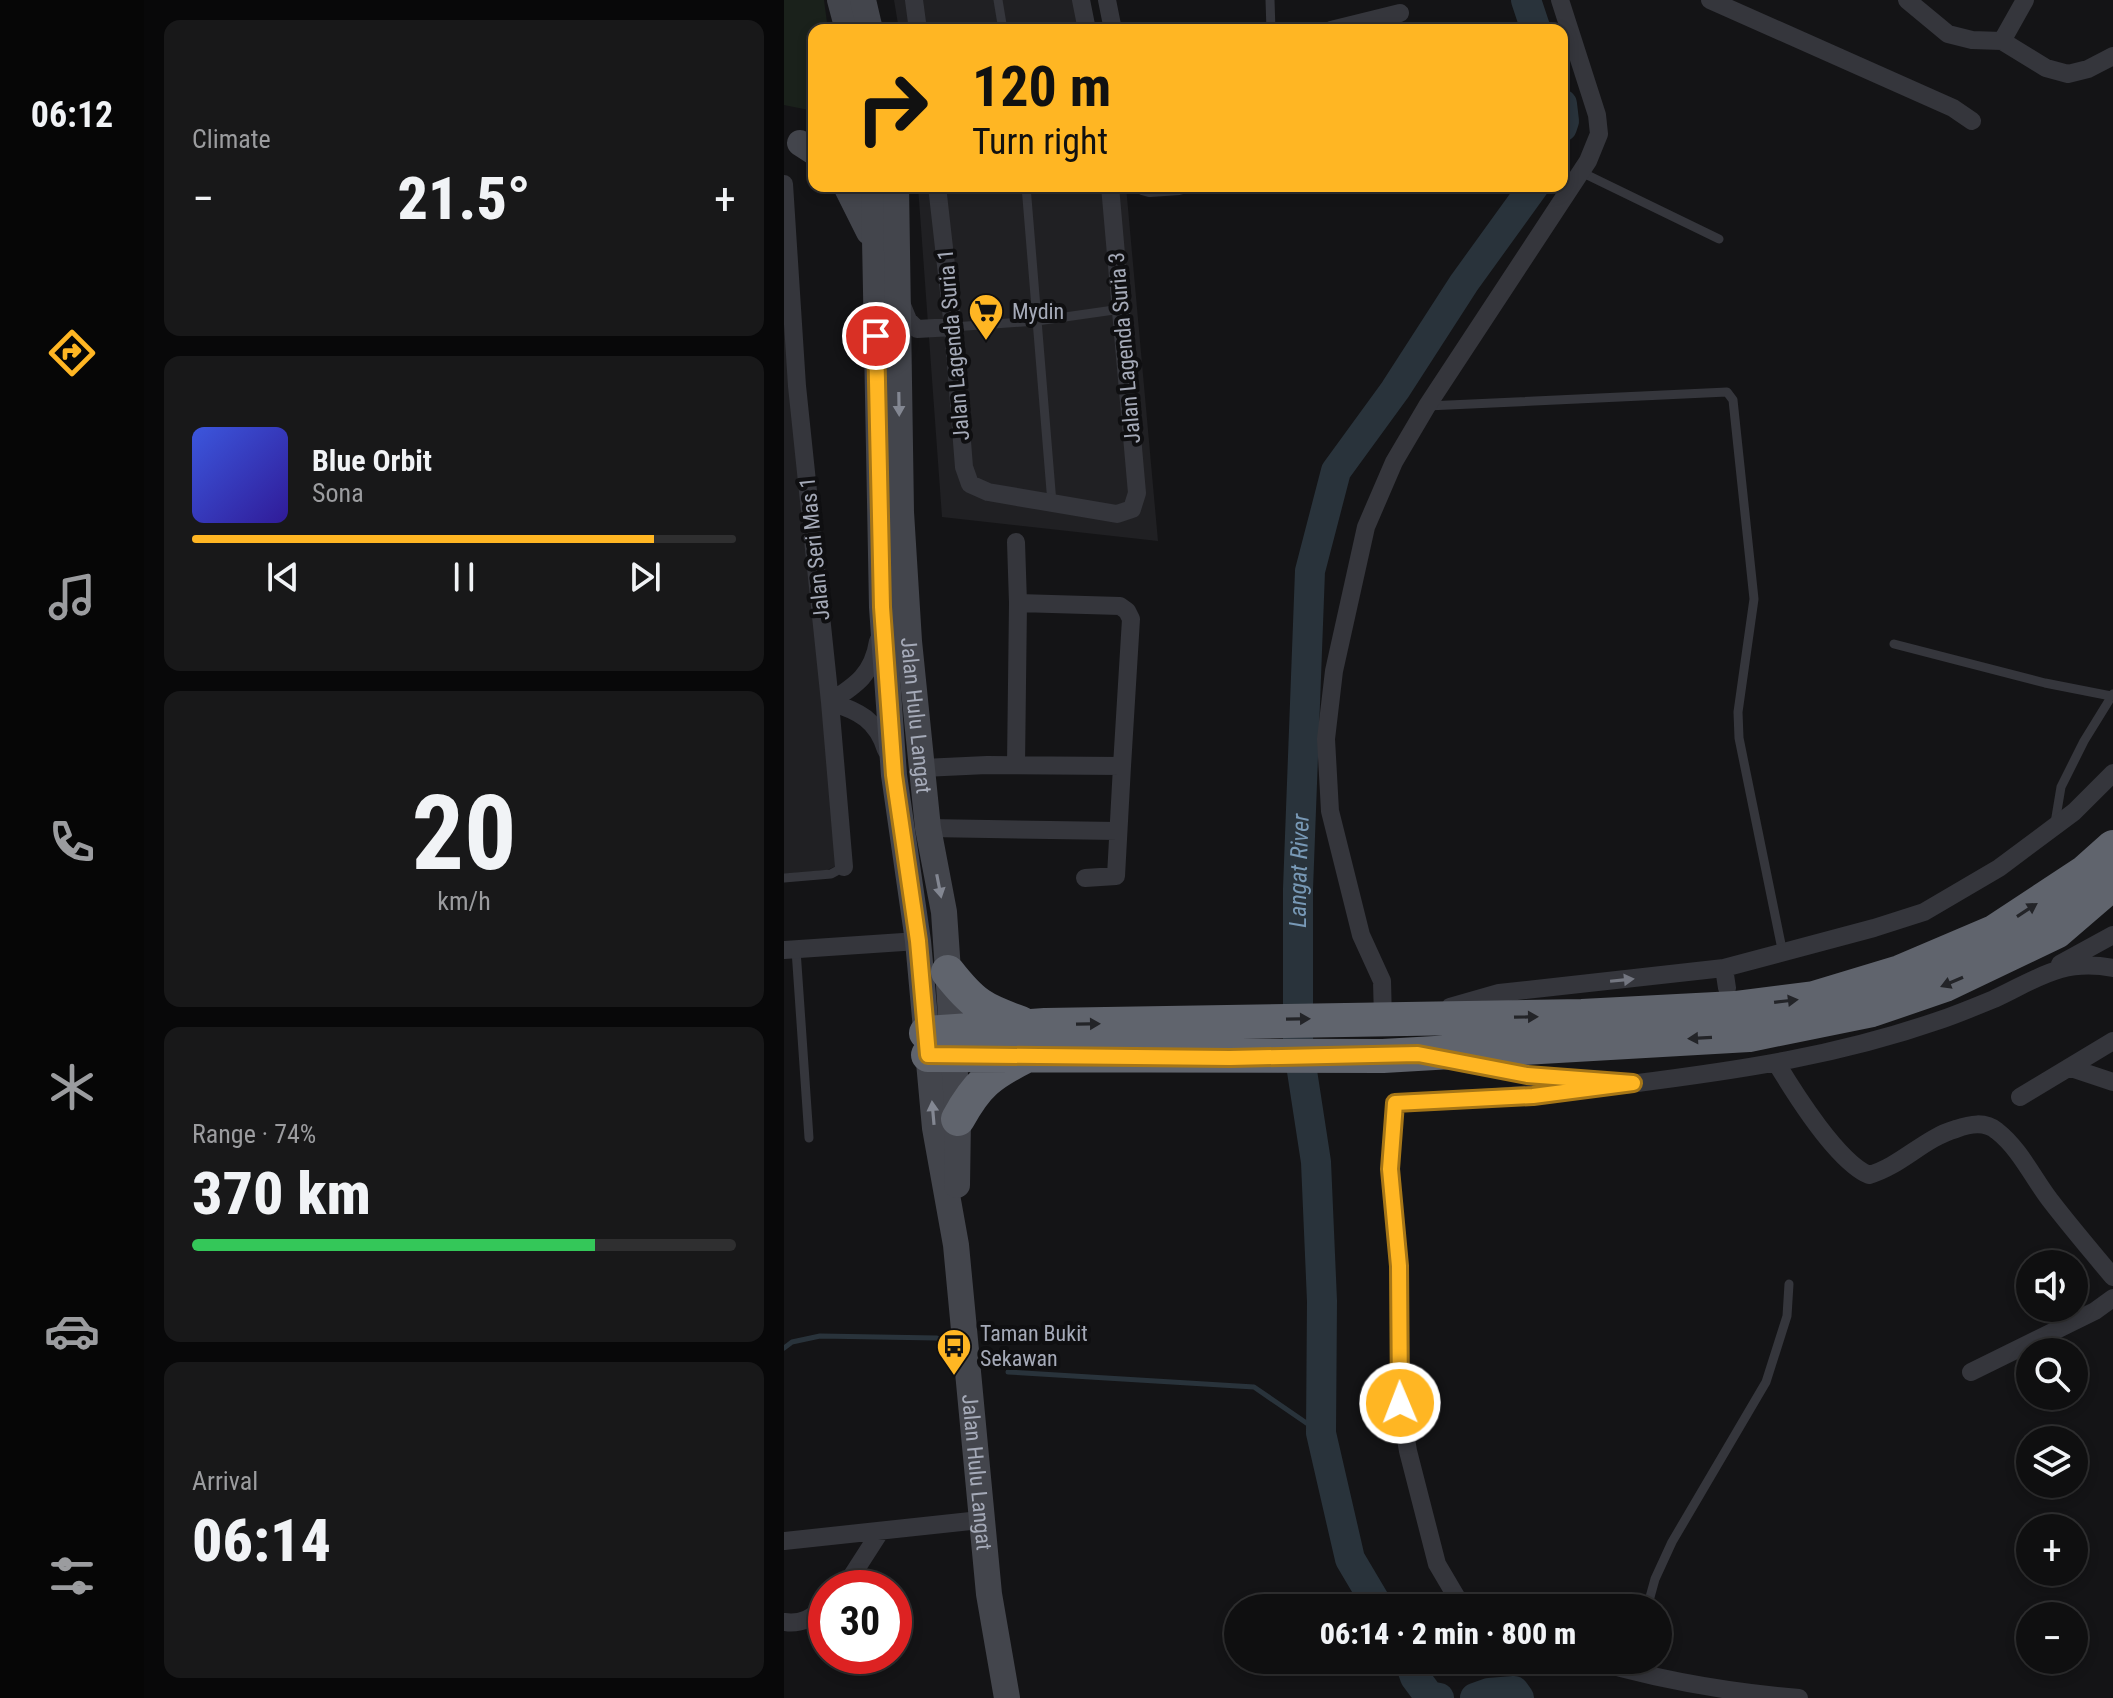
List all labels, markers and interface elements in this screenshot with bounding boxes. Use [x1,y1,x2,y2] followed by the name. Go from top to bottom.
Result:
[972,54,1111,120] text: 120 m
[840,56,944,160] icon: right
[31,94,113,136] text: 06:12
[972,121,1108,163] text: Turn right
[192,124,271,154] text: Climate
[398,163,531,234] text: 21.5°
[192,173,214,225] text: −
[714,173,736,225] text: +
[933,248,974,442] street label: Jalan Lagenda Suria 1
[1104,251,1145,445] street label: Jalan Lagenda Suria 3
[967,292,1005,342] supermarket icon: Mydin
[1012,299,1064,324] place label: Mydin
[842,302,910,370] pin
[854,314,898,358] icon: arrive
[44,325,100,381] icon: directions
[893,392,906,417] one-way arrow
[312,443,432,478] text: Blue Orbit
[795,476,834,622] street label: Jalan Seri Mas 1
[312,478,364,508] text: Sona
[261,555,305,599] icon: previous
[442,555,486,599] icon: pause
[623,555,667,599] icon: next
[44,569,100,625] icon: music
[896,636,936,795] street label: Jalan Hulu Langat
[411,773,517,894] text: 20
[1284,812,1315,928] water label: Langat River
[44,814,100,870] icon: phone
[933,873,946,898] one-way arrow
[437,886,491,916] text: km/h
[2016,903,2038,918] one-way arrow
[1610,973,1635,986] one-way arrow
[1940,975,1964,988] one-way arrow
[1774,995,1799,1008] one-way arrow
[1514,1011,1539,1023] one-way arrow
[1286,1013,1311,1026] one-way arrow
[1076,1017,1101,1030] one-way arrow
[1687,1031,1712,1044] one-way arrow
[44,1059,100,1115] icon: climate
[927,1100,940,1125] one-way arrow
[192,1119,316,1149] text: Range · 74%
[192,1158,371,1229] text: 370 km
[2016,1250,2088,1674] map controls
[2016,1250,2088,1322] button: sound
[44,1303,100,1359] icon: car
[980,1321,1088,1371] place label: Taman Bukit Sekawan
[935,1327,973,1377] bus stop icon: Taman Bukit Sekawan
[2016,1338,2088,1410] button: search
[1358,1361,1442,1445] position arrow
[957,1393,997,1552] street label: Jalan Hulu Langat
[2016,1426,2088,1498] button: layers
[192,1466,258,1496] text: Arrival
[192,1505,331,1576] text: 06:14
[2016,1514,2088,1586] button: +
[44,1548,100,1604] icon: filters
[808,1570,912,1674] speed limit sign: 30
[2016,1602,2088,1674] button: −
[1320,1616,1576,1651] text: 06:14 · 2 min · 800 m

